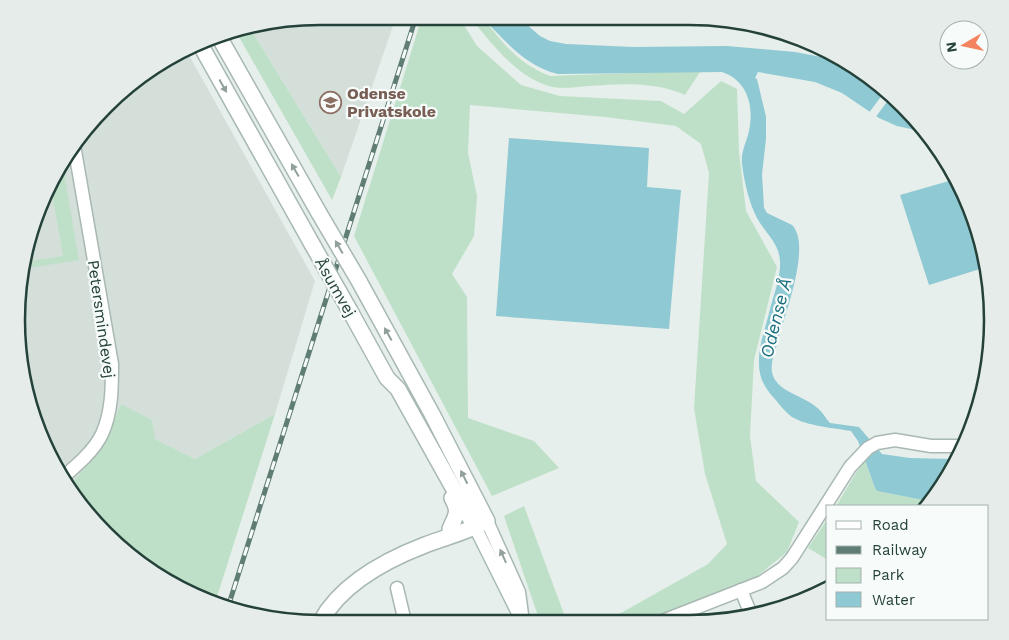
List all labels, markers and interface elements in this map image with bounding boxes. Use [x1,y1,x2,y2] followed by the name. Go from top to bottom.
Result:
[939,20,989,70] north arrow
[942,41,960,53] text: N
[219,80,228,93] one-way arrow
[347,84,436,121] place label: Odense Privatskole
[319,90,343,114] school or university icon: Odense Privatskole
[291,164,300,177] one-way arrow
[335,239,343,254] one-way arrow
[311,254,360,320] street label: Åsumvej
[84,259,119,380] street label: Petersmindevej
[755,276,796,360] water label: Odense Å
[384,326,392,341] one-way arrow
[460,470,468,484] one-way arrow
[826,505,989,620] legend
[872,516,909,534] text: Road
[872,541,927,559] text: Railway
[498,549,507,564] one-way arrow
[872,566,905,584] text: Park
[872,591,915,609] text: Water

